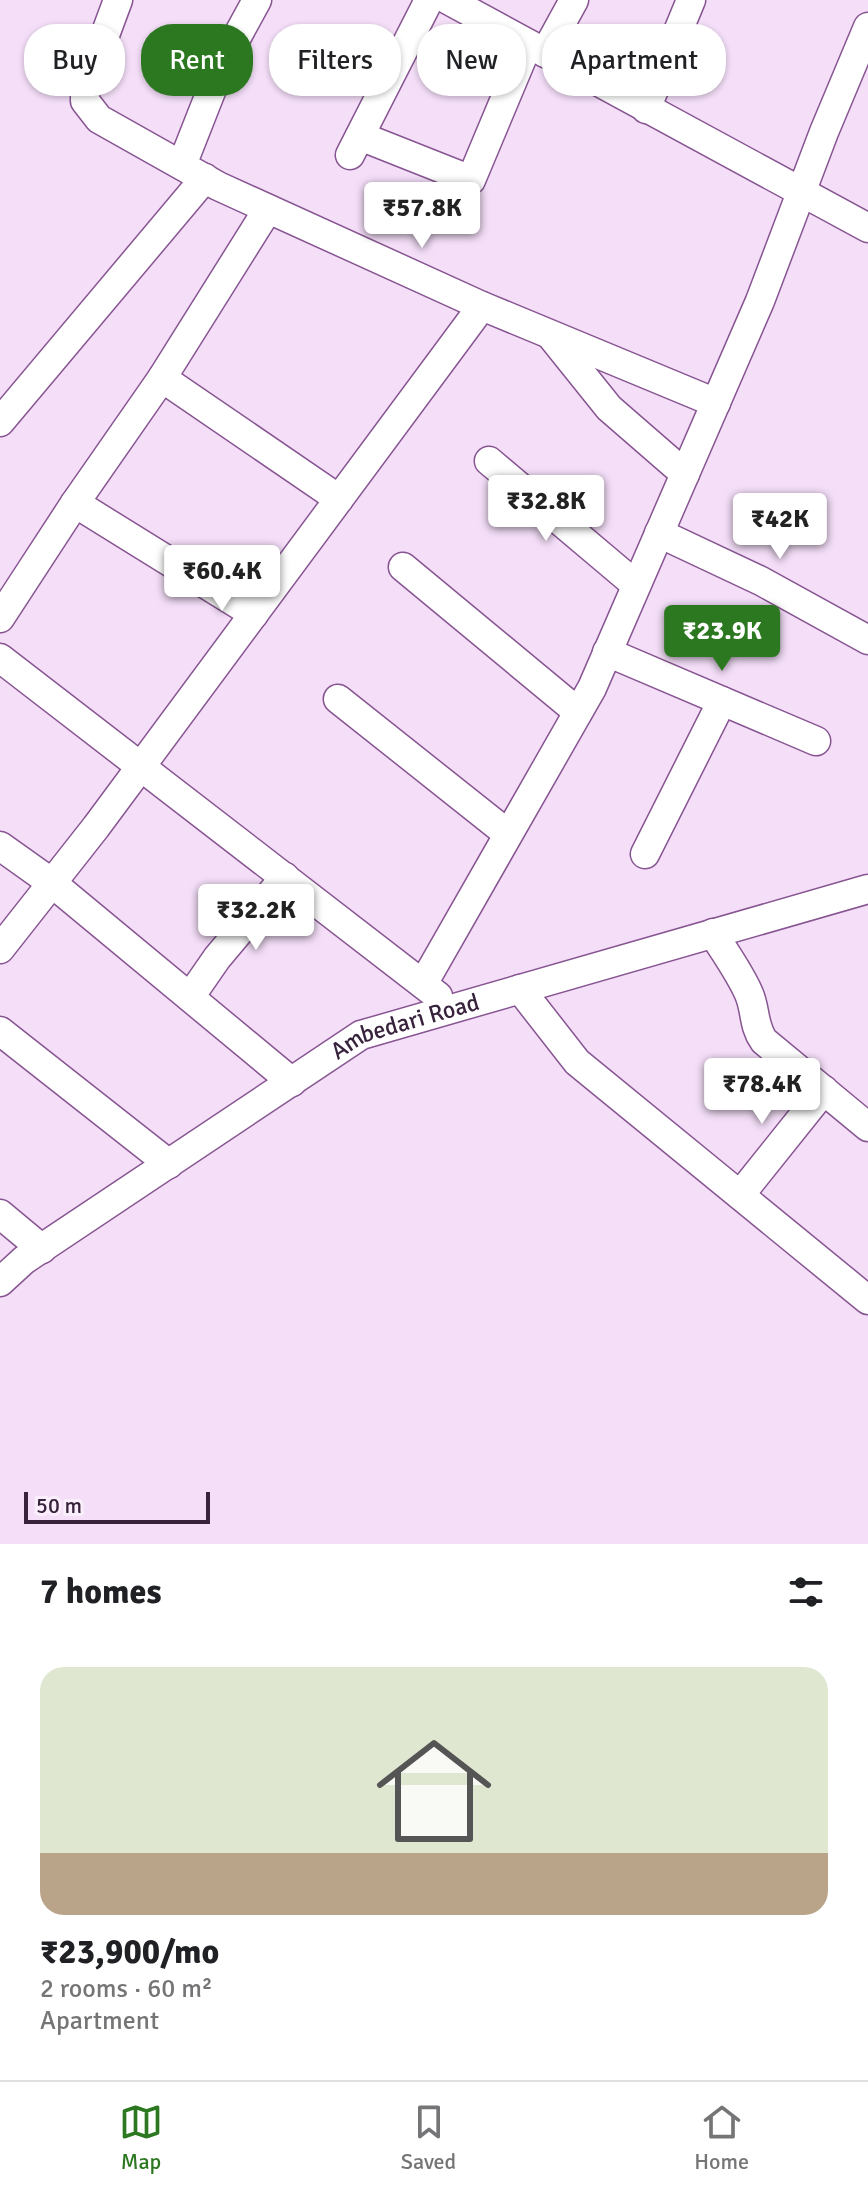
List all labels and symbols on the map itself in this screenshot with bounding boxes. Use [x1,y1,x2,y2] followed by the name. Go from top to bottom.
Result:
[357,182,487,250] pin: ₹57.8K
[481,475,611,543] pin: ₹32.8K
[733,493,827,561] pin: ₹42K
[157,545,287,613] pin: ₹60.4K
[657,605,787,673] pin: ₹23.9K
[191,884,321,952] pin: ₹32.2K
[325,987,483,1066] street label: Ambedari Road
[697,1058,827,1126] pin: ₹78.4K
[24,1488,210,1524] scale bar

